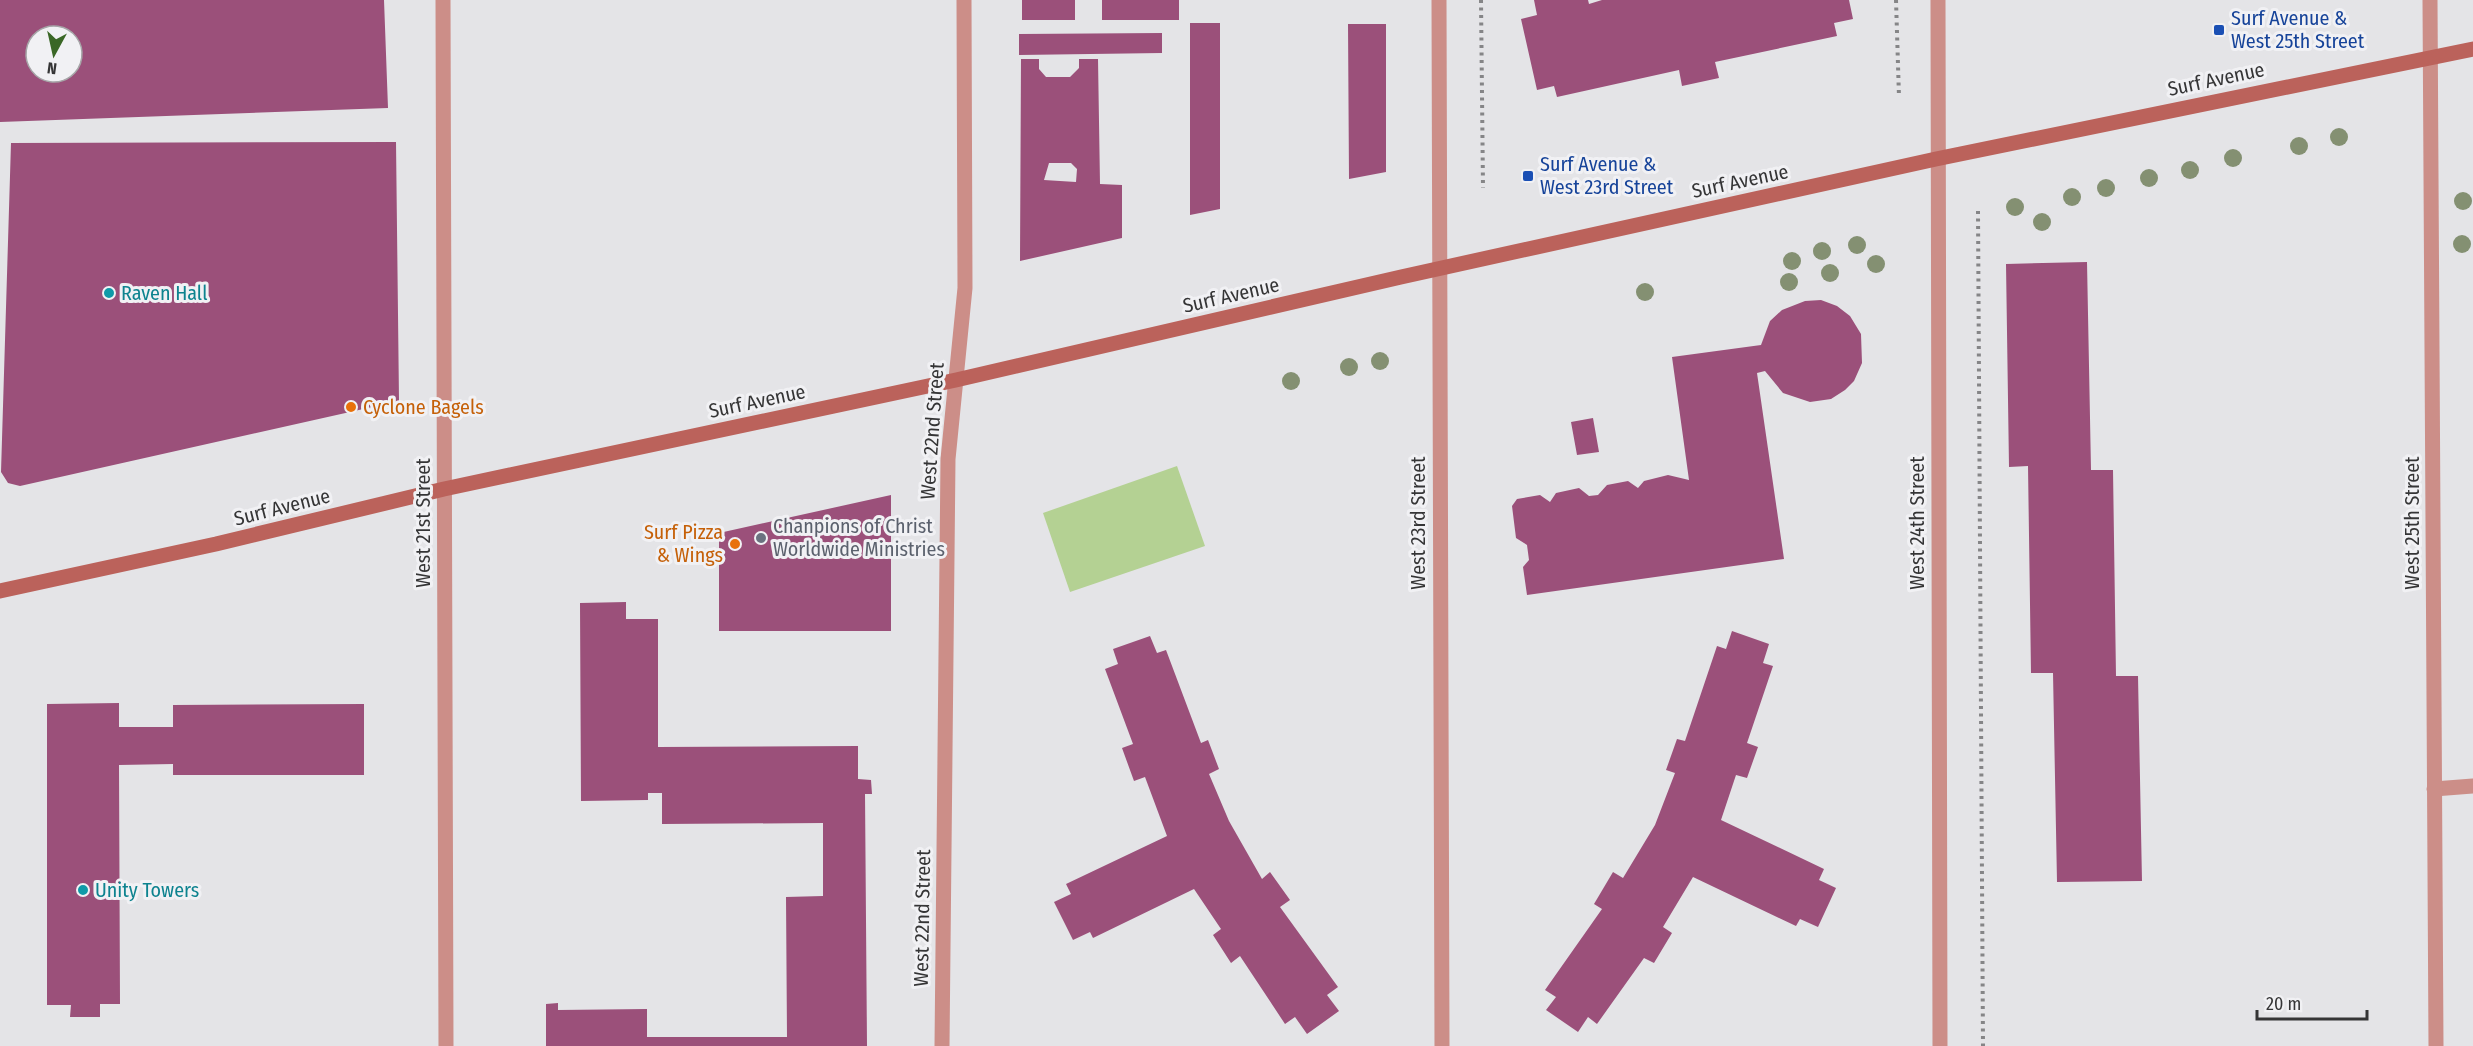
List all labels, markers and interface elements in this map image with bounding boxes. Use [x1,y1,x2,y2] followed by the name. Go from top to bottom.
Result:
[2231,6,2365,53] place label: Surf Avenue & West 25th Street
[2212,23,2226,37] marker: Surf Avenue & West 25th Street
[24,24,84,84] north arrow
[2165,57,2267,101] street label: Surf Avenue
[46,58,58,78] text: N
[1540,152,1674,199] place label: Surf Avenue & West 23rd Street
[1689,159,1791,203] street label: Surf Avenue
[1521,169,1535,183] marker: Surf Avenue & West 23rd Street
[1180,272,1282,318] street label: Surf Avenue
[121,281,207,305] place label: Raven Hall
[102,286,116,300] marker: Raven Hall
[915,361,949,500] street label: West 22nd Street
[706,379,808,423] street label: Surf Avenue
[363,395,484,419] place label: Cyclone Bagels
[344,400,358,414] marker: Cyclone Bagels
[1406,456,1430,590] street label: West 23rd Street
[1905,456,1929,590] street label: West 24th Street
[2400,456,2424,590] street label: West 25th Street
[411,458,435,588] street label: West 21st Street
[231,483,333,531] street label: Surf Avenue
[773,514,945,561] place label: Chanpions of Christ Worldwide Ministries
[644,520,723,567] place label: Surf Pizza & Wings
[754,531,768,545] marker: Chanpions of Christ Worldwide Ministries
[728,537,742,551] marker: Surf Pizza & Wings
[909,849,935,987] street label: West 22nd Street
[95,878,199,902] place label: Unity Towers
[76,883,90,897] marker: Unity Towers
[2257,983,2366,1021] scale bar
[2266,993,2301,1015] text: 20 m

